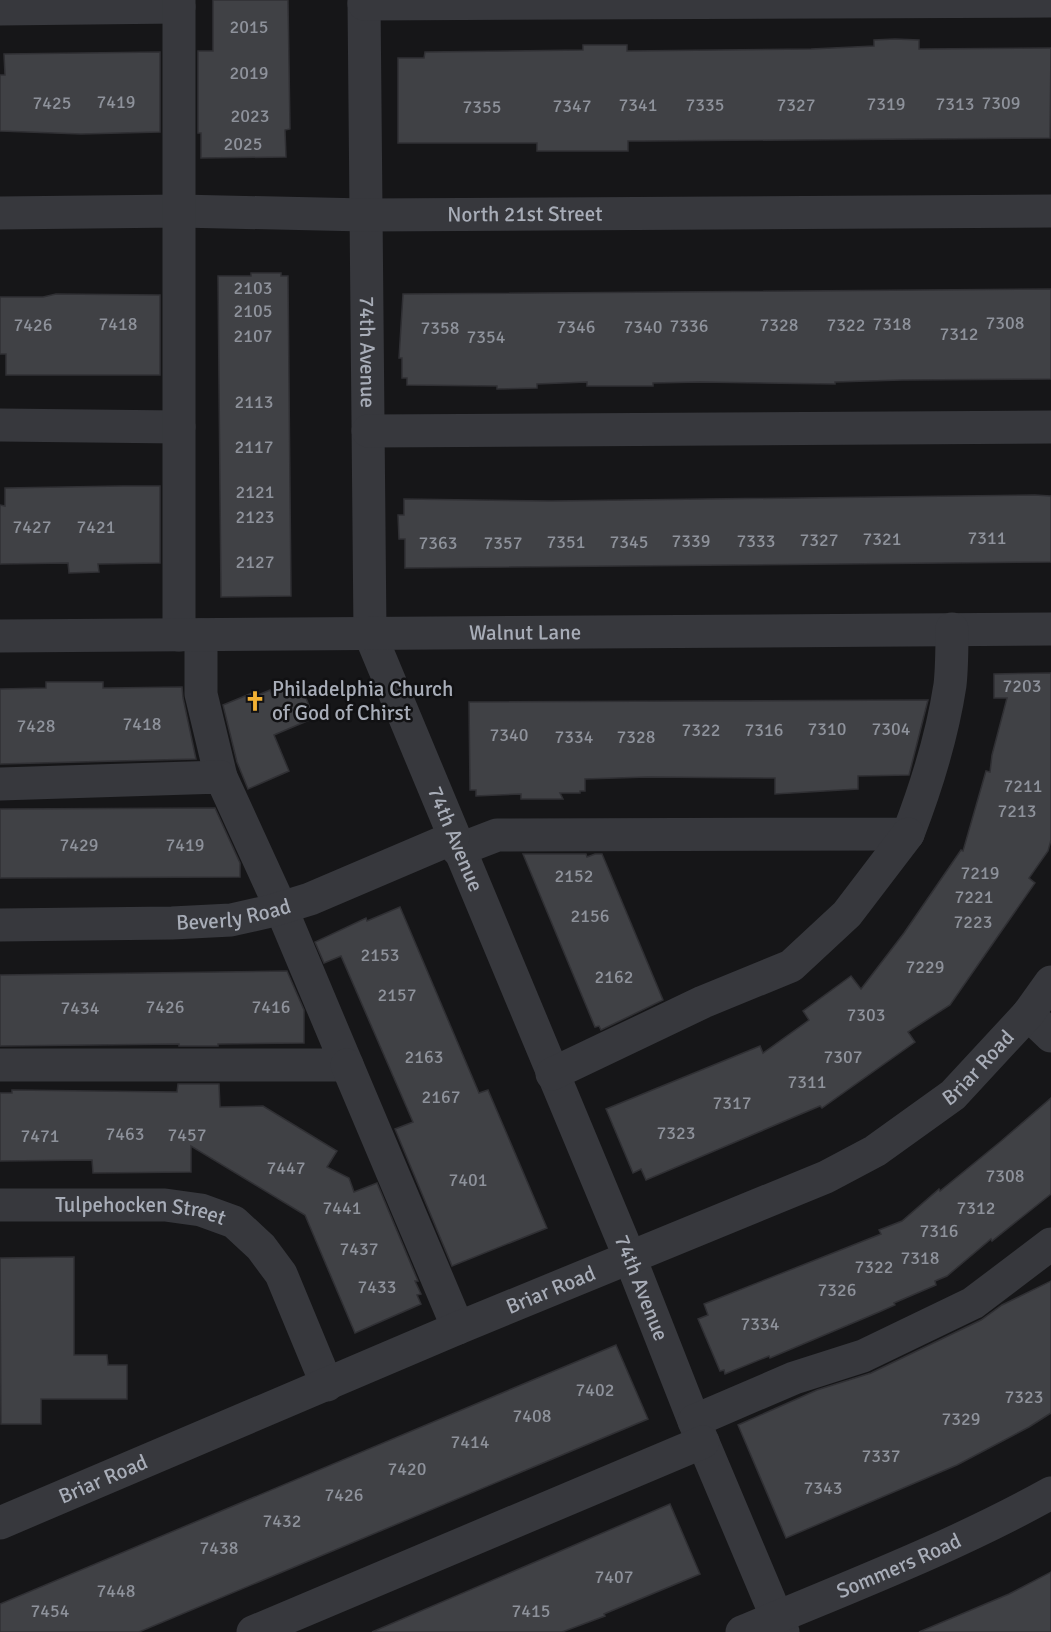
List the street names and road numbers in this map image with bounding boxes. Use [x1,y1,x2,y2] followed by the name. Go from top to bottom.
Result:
[447,201,603,228] street label: North 21st Street
[354,296,381,408] street label: 74th Avenue
[469,619,581,646] street label: Walnut Lane
[422,782,489,896] street label: 74th Avenue
[175,893,294,936] street label: Beverly Road
[937,1024,1020,1111] street label: Briar Road
[55,1192,229,1231] street label: Tulpehocken Street
[609,1231,674,1345] street label: 74th Avenue
[502,1260,599,1320] street label: Briar Road
[55,1449,151,1510] street label: Briar Road
[833,1527,965,1604] street label: Sommers Road

